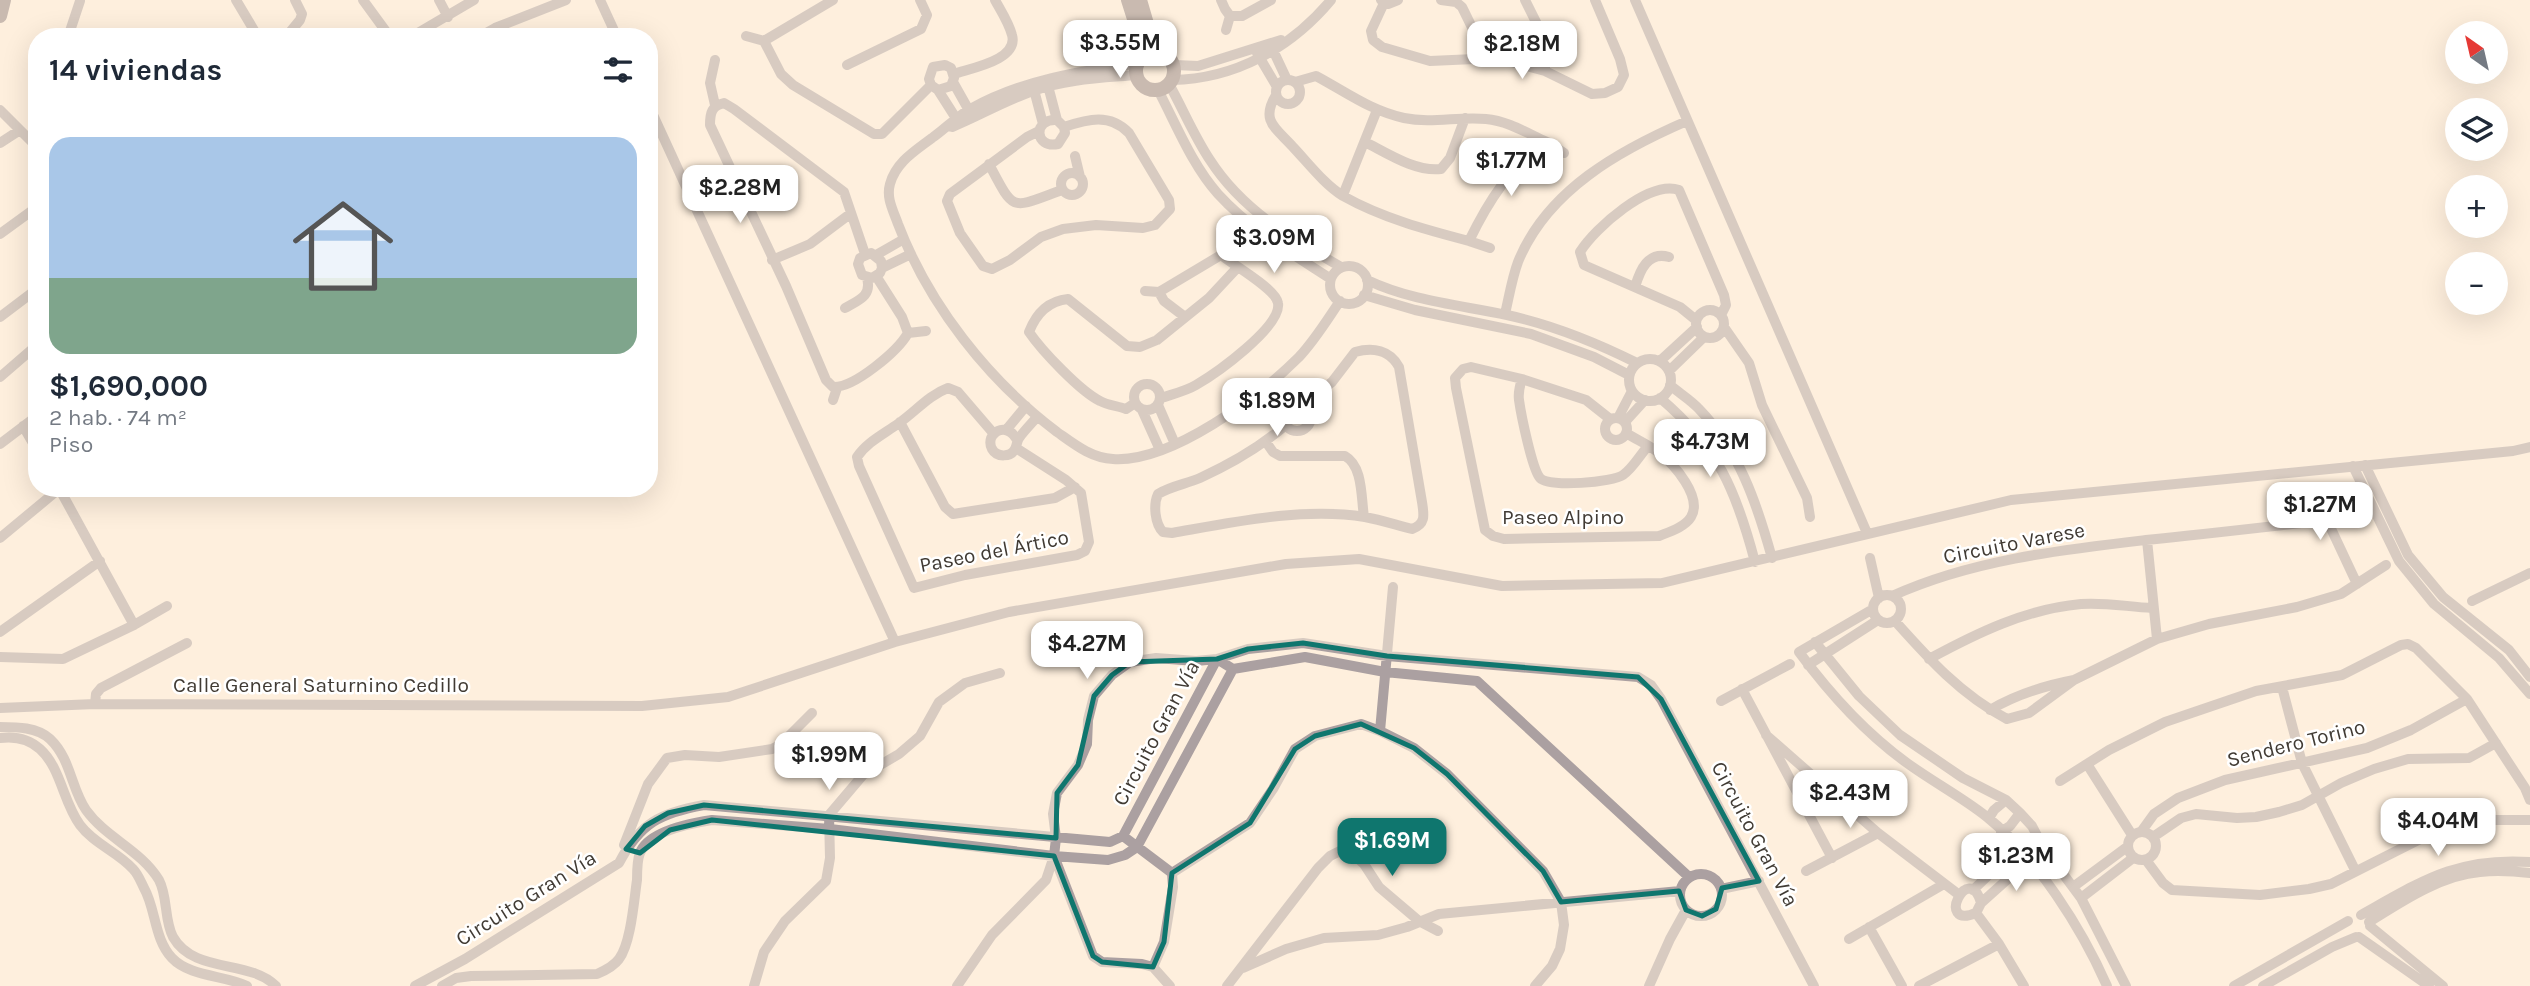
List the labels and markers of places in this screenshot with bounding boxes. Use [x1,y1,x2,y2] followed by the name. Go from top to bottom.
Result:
[1063,20,1177,80] pin: $3.55M
[1465,22,1579,81] pin: $2.18M
[1454,138,1568,198] pin: $1.77M
[683,166,797,225] pin: $2.28M
[1217,216,1331,275] pin: $3.09M
[1220,378,1334,438] pin: $1.89M
[1653,420,1767,479] pin: $4.73M
[2263,482,2377,542] pin: $1.27M
[1030,622,1144,681] pin: $4.27M
[772,732,886,792] pin: $1.99M
[1793,770,1907,830] pin: $2.43M
[2381,798,2495,858] pin: $4.04M
[1335,818,1449,878] pin: $1.69M
[1959,834,2073,893] pin: $1.23M

